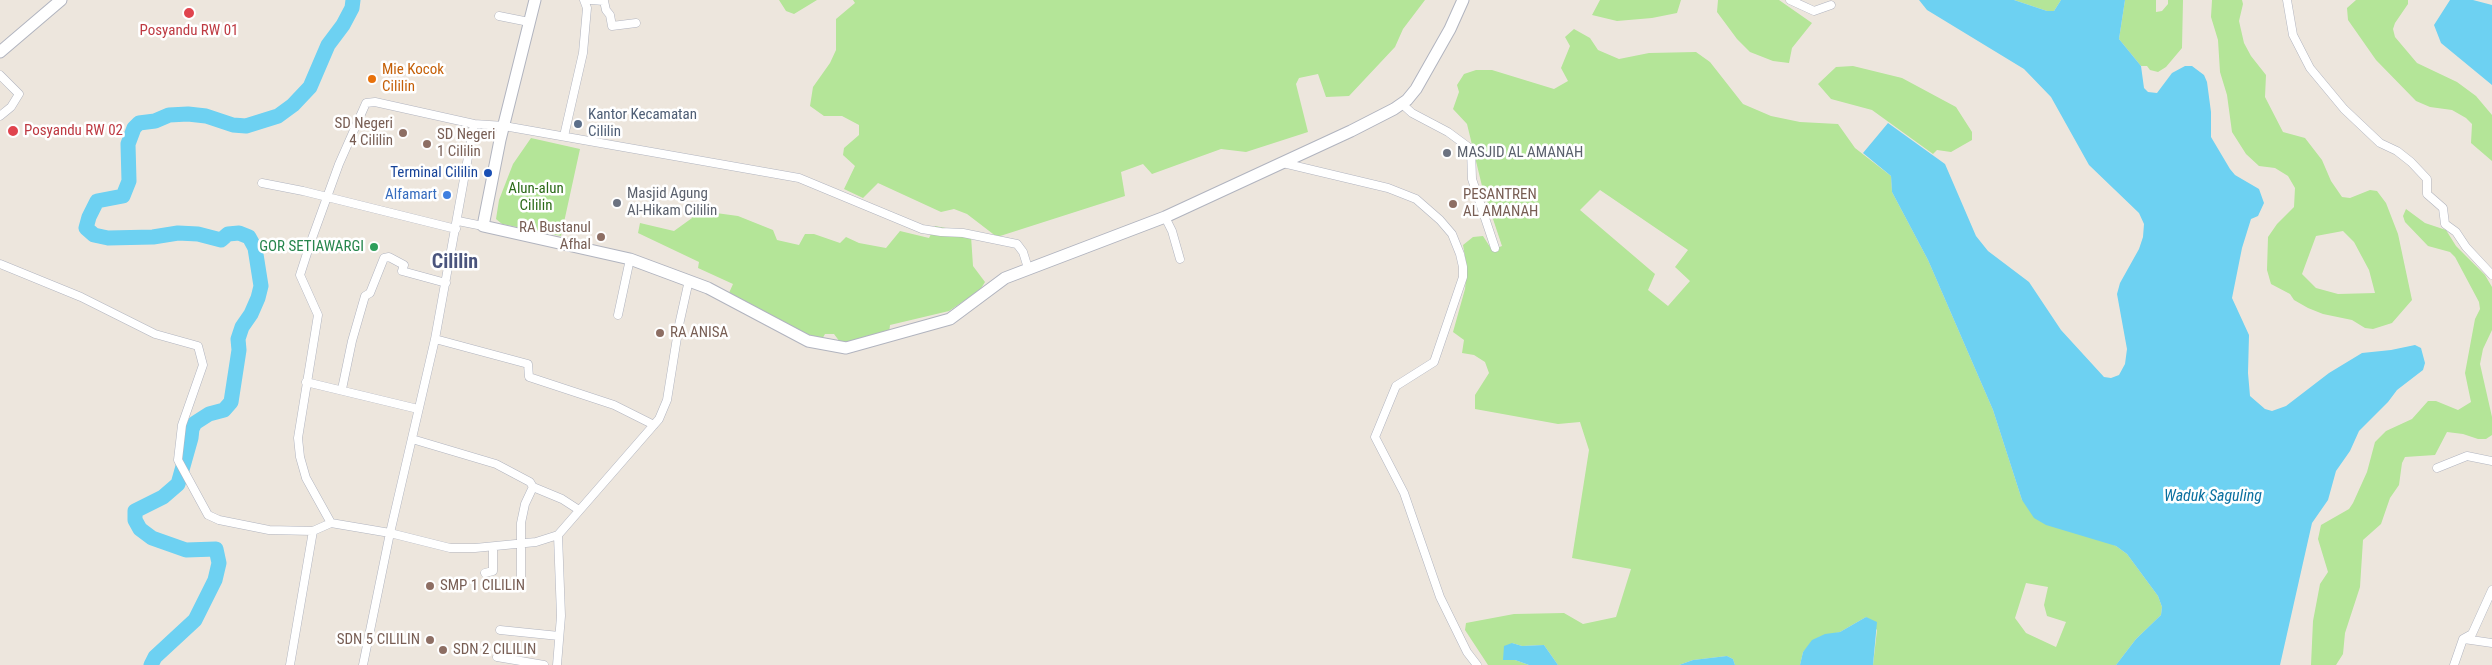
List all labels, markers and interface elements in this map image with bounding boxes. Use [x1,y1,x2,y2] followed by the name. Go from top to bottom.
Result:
[182,6,196,20] marker: Posyandu RW 01
[140,22,238,40] place label: Posyandu RW 01
[382,61,444,96] place label: Mie Kocok Cililin
[366,73,378,85] marker: Mie Kocok Cililin
[588,106,697,141] place label: Kantor Kecamatan Cililin
[334,115,393,150] place label: SD Negeri 4 Cililin
[572,118,584,130] marker: Kantor Kecamatan Cililin
[24,122,123,140] place label: Posyandu RW 02
[6,124,20,138] marker: Posyandu RW 02
[437,126,496,161] place label: SD Negeri 1 Cililin
[397,127,409,139] marker: SD Negeri 4 Cililin
[421,138,433,150] marker: SD Negeri 1 Cililin
[1457,144,1583,162] place label: MASJID AL AMANAH
[1441,147,1453,159] marker: MASJID AL AMANAH
[390,164,478,182] place label: Terminal Cililin
[482,167,494,179] marker: Terminal Cililin
[508,180,564,215] park label: Alun-alun Cililin
[627,185,717,220] place label: Masjid Agung Al-Hikam Cililin
[385,186,437,204] place label: Alfamart
[1463,186,1538,221] place label: PESANTREN AL AMANAH
[441,189,453,201] marker: Alfamart
[611,197,623,209] marker: Masjid Agung Al-Hikam Cililin
[1447,198,1459,210] marker: PESANTREN AL AMANAH
[519,219,591,254] place label: RA Bustanul Afhal
[595,231,607,243] marker: RA Bustanul Afhal
[259,238,364,256] place label: GOR SETIAWARGI
[368,241,380,253] marker: GOR SETIAWARGI
[432,251,478,275] district label: Cililin
[670,324,728,342] place label: RA ANISA
[654,327,666,339] marker: RA ANISA
[2164,487,2262,507] water label: Waduk Saguling
[440,577,525,595] place label: SMP 1 CILILIN
[424,580,436,592] marker: SMP 1 CILILIN
[337,631,420,649] place label: SDN 5 CILILIN
[424,634,436,646] marker: SDN 5 CILILIN
[453,641,536,659] place label: SDN 2 CILILIN
[437,644,449,656] marker: SDN 2 CILILIN

